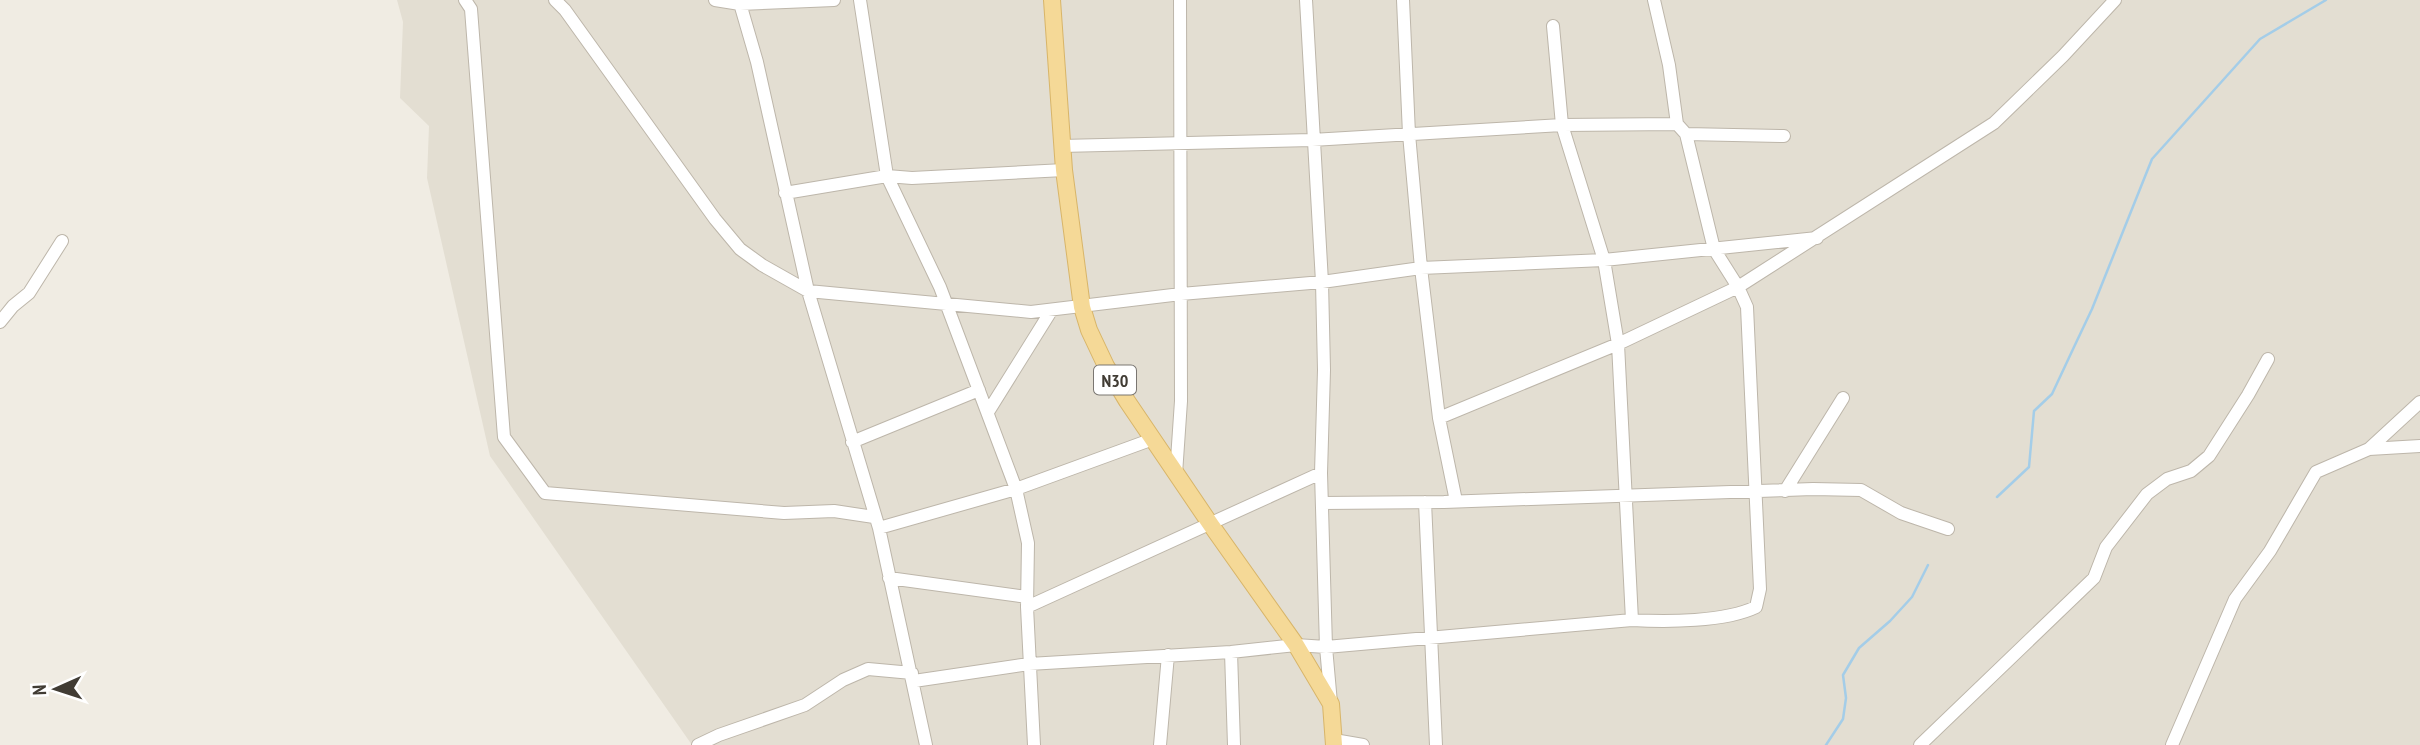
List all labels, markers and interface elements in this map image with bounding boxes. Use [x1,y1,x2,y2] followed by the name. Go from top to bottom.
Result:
[1094,366,1136,394] road number: N30
[21,654,91,724] north arrow
[27,684,51,696] text: N

